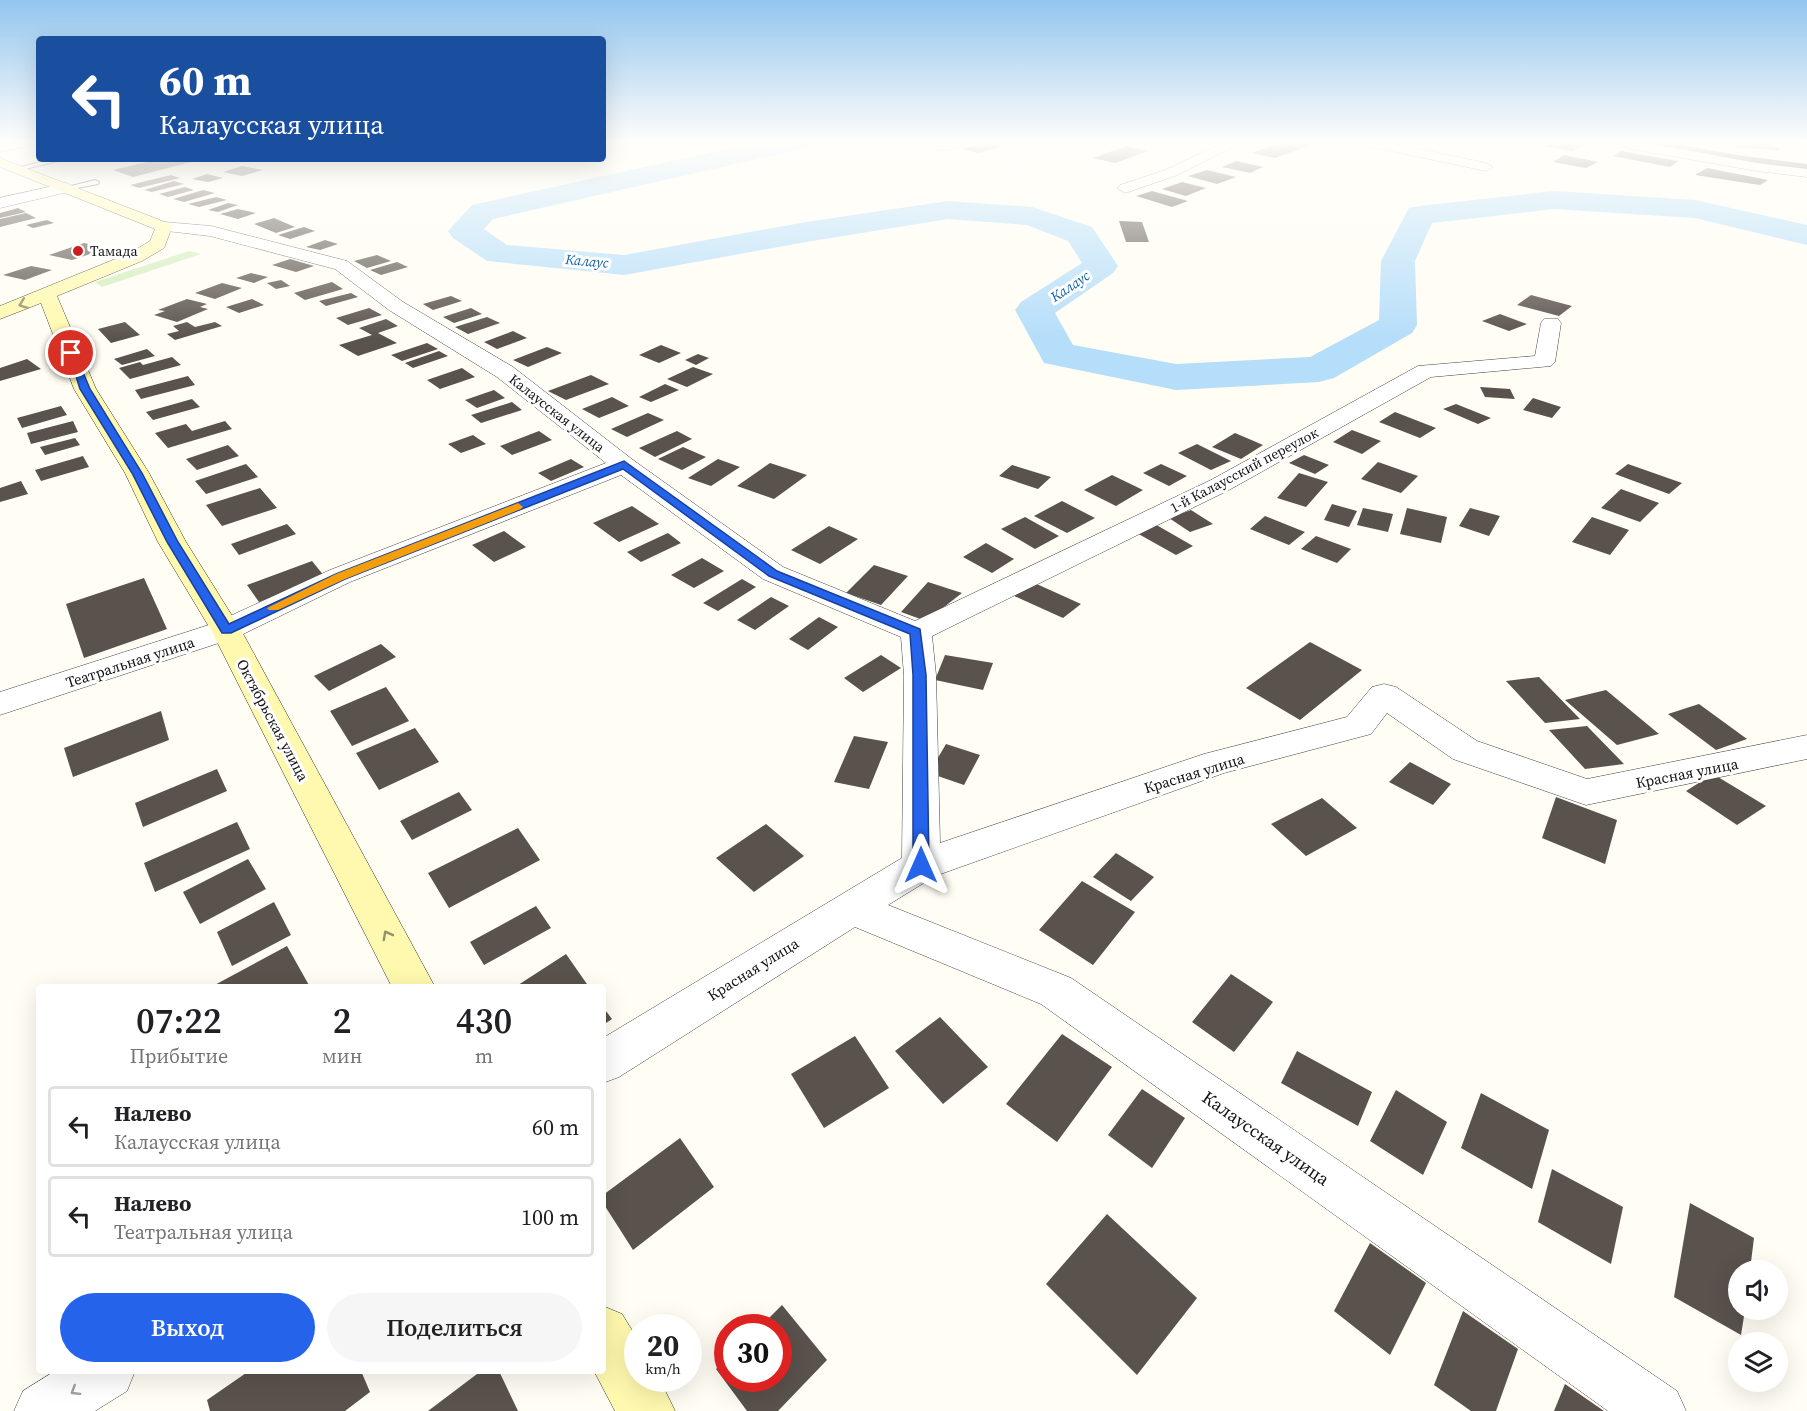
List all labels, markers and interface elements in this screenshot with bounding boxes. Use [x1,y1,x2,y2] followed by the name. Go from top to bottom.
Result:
[159,51,252,109] text: 60 m
[60,60,138,138] icon: left
[159,106,384,143] text: Калаусская улица
[90,241,138,261] place label: Тамада
[71,244,85,258] marker: Тамада
[564,249,610,273] water label: Калаус
[1046,265,1094,307] water label: Калаус
[18,297,29,309] one-way arrow
[45,327,96,378] pin
[54,336,87,369] icon: arrive
[505,369,610,457] street label: Калаусская улица
[1166,422,1322,518] street label: 1-й Калаусский переулок
[63,631,197,693] street label: Театральная улица
[232,655,314,785] street label: Октябрьская улица
[1141,748,1247,798] street label: Красная улица
[1634,753,1740,793] street label: Красная улица
[889,833,953,897] position arrow
[383,931,394,942] one-way arrow
[703,932,803,1005] street label: Красная улица
[136,996,222,1045] text: 07:22
[333,996,351,1045] text: 2
[456,996,512,1045] text: 430
[130,1042,228,1070] text: Прибытие
[322,1042,362,1070] text: мин
[475,1042,493,1070] text: m
[1197,1085,1335,1192] street label: Калаусская улица
[114,1098,191,1128] text: Налево
[63,1110,96,1143] icon: left
[532,1112,579,1142] text: 60 m
[114,1128,281,1156] text: Калаусская улица
[114,1188,191,1218] text: Налево
[63,1200,96,1233] icon: left
[521,1202,579,1232] text: 100 m
[114,1218,293,1246] text: Театральная улица
[1728,1260,1788,1392] map controls
[1728,1260,1788,1320] button: sound
[60,1293,315,1362] button: Выход
[327,1293,582,1362] button: Поделиться
[714,1314,792,1392] speed limit sign: 30
[647,1325,679,1366] text: 20
[1728,1332,1788,1392] button: layers
[645,1358,681,1379] text: km/h
[71,1384,82,1395] one-way arrow

